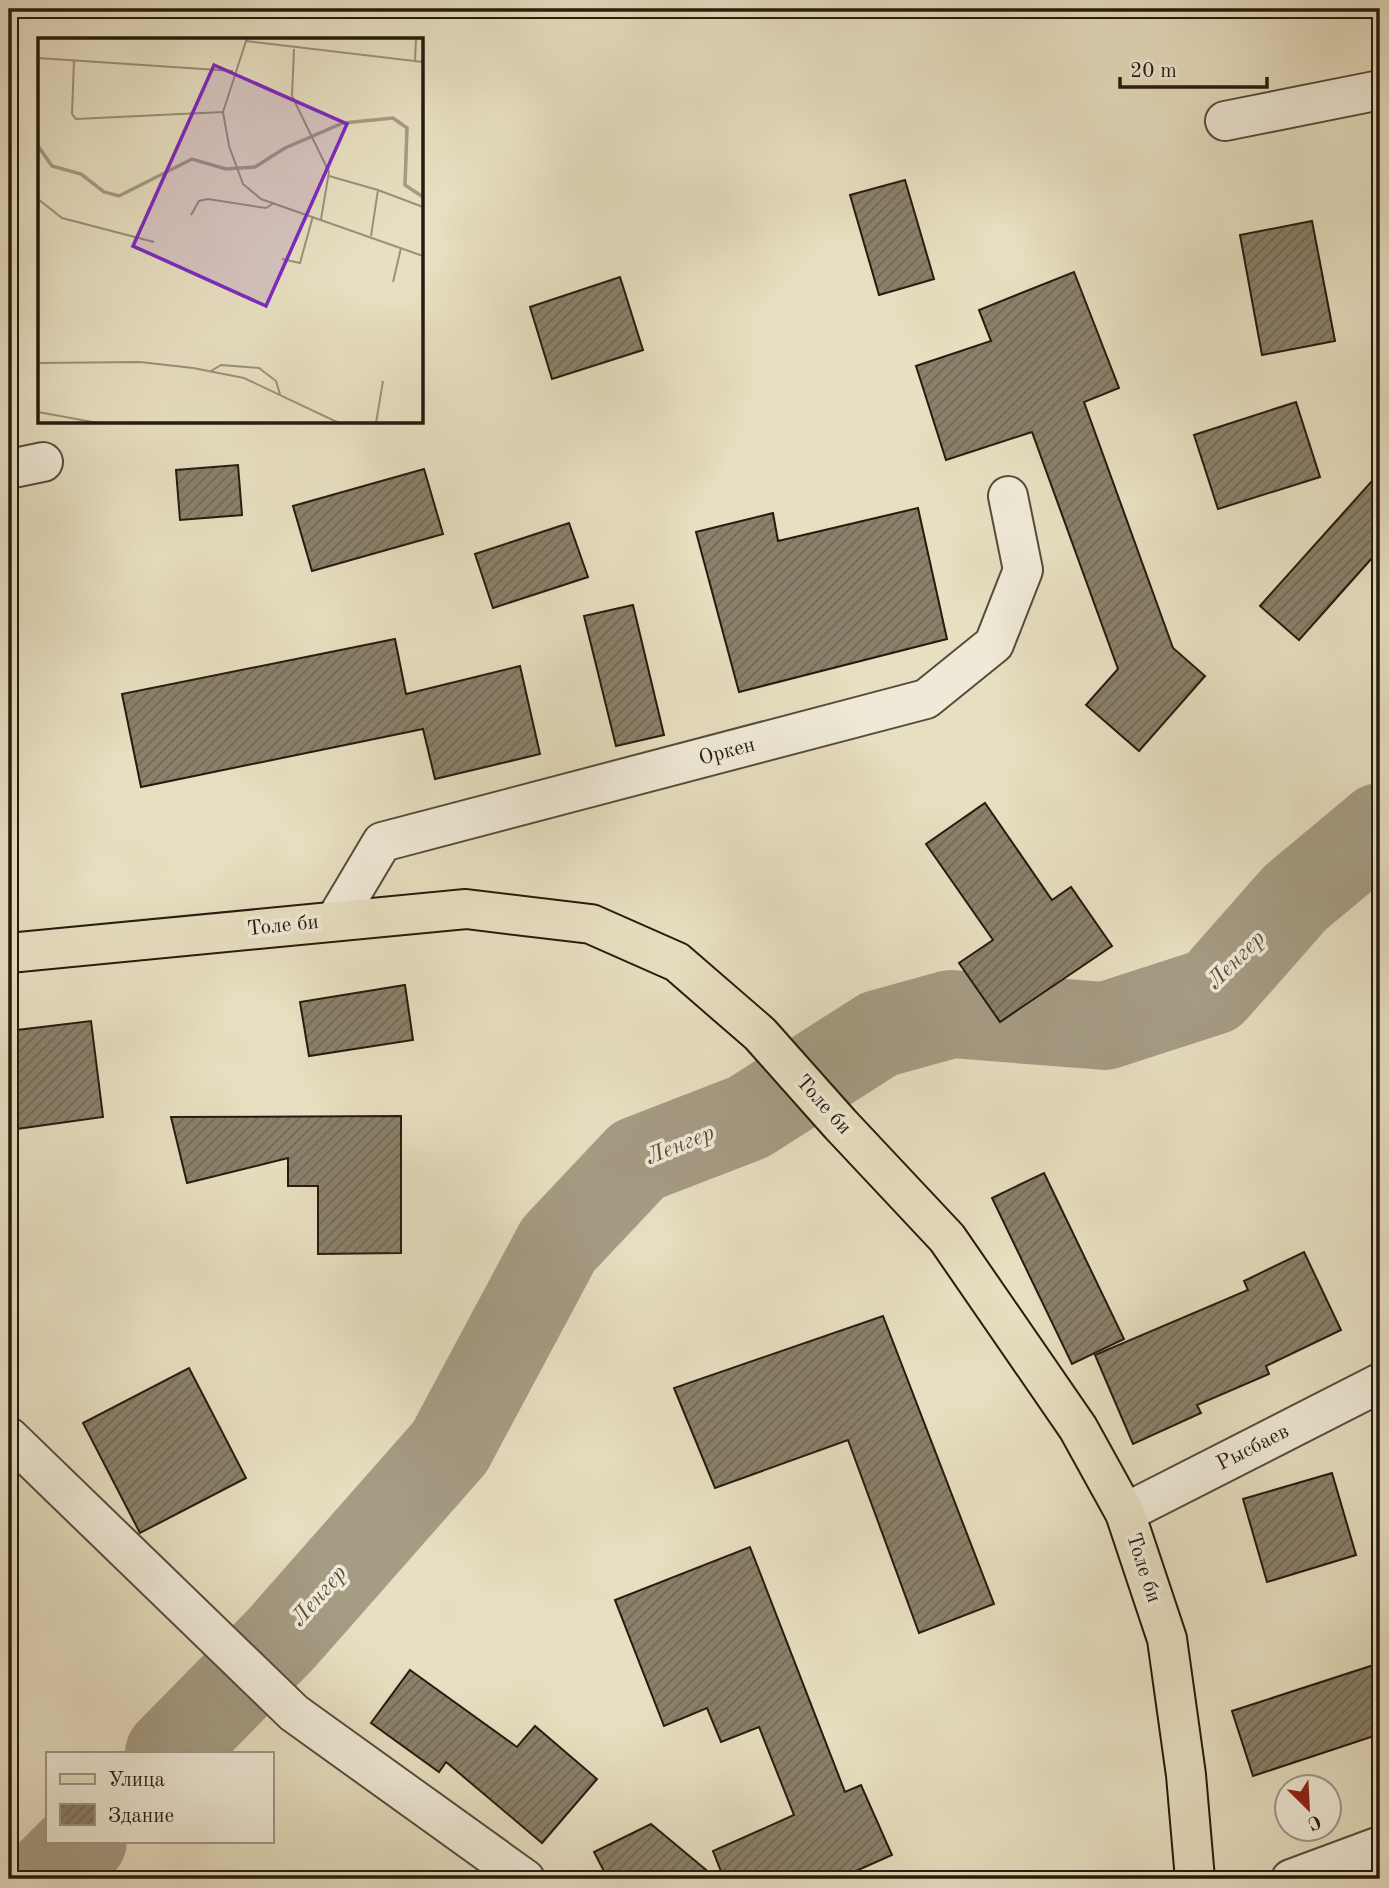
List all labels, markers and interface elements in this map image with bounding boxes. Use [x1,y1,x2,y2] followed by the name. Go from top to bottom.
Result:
[38,38,424,424] inset map
[1120,46,1266,90] scale bar
[1130,61,1177,82] text: 20 m
[697,734,757,770] street label: Оркен
[246,912,320,940] street label: Толе би
[1202,926,1270,994] water label: Ленгер
[791,1071,855,1139] street label: Толе би
[642,1121,718,1170] water label: Ленгер
[1214,1421,1292,1475] street label: Рысбаев
[1122,1531,1164,1605] street label: Толе би
[287,1561,352,1631] water label: Ленгер
[46,1752,273,1842] legend
[108,1770,165,1791] text: Улица
[1274,1772,1344,1842] north arrow
[108,1806,174,1827] text: Здание
[1304,1810,1323,1832] text: С

